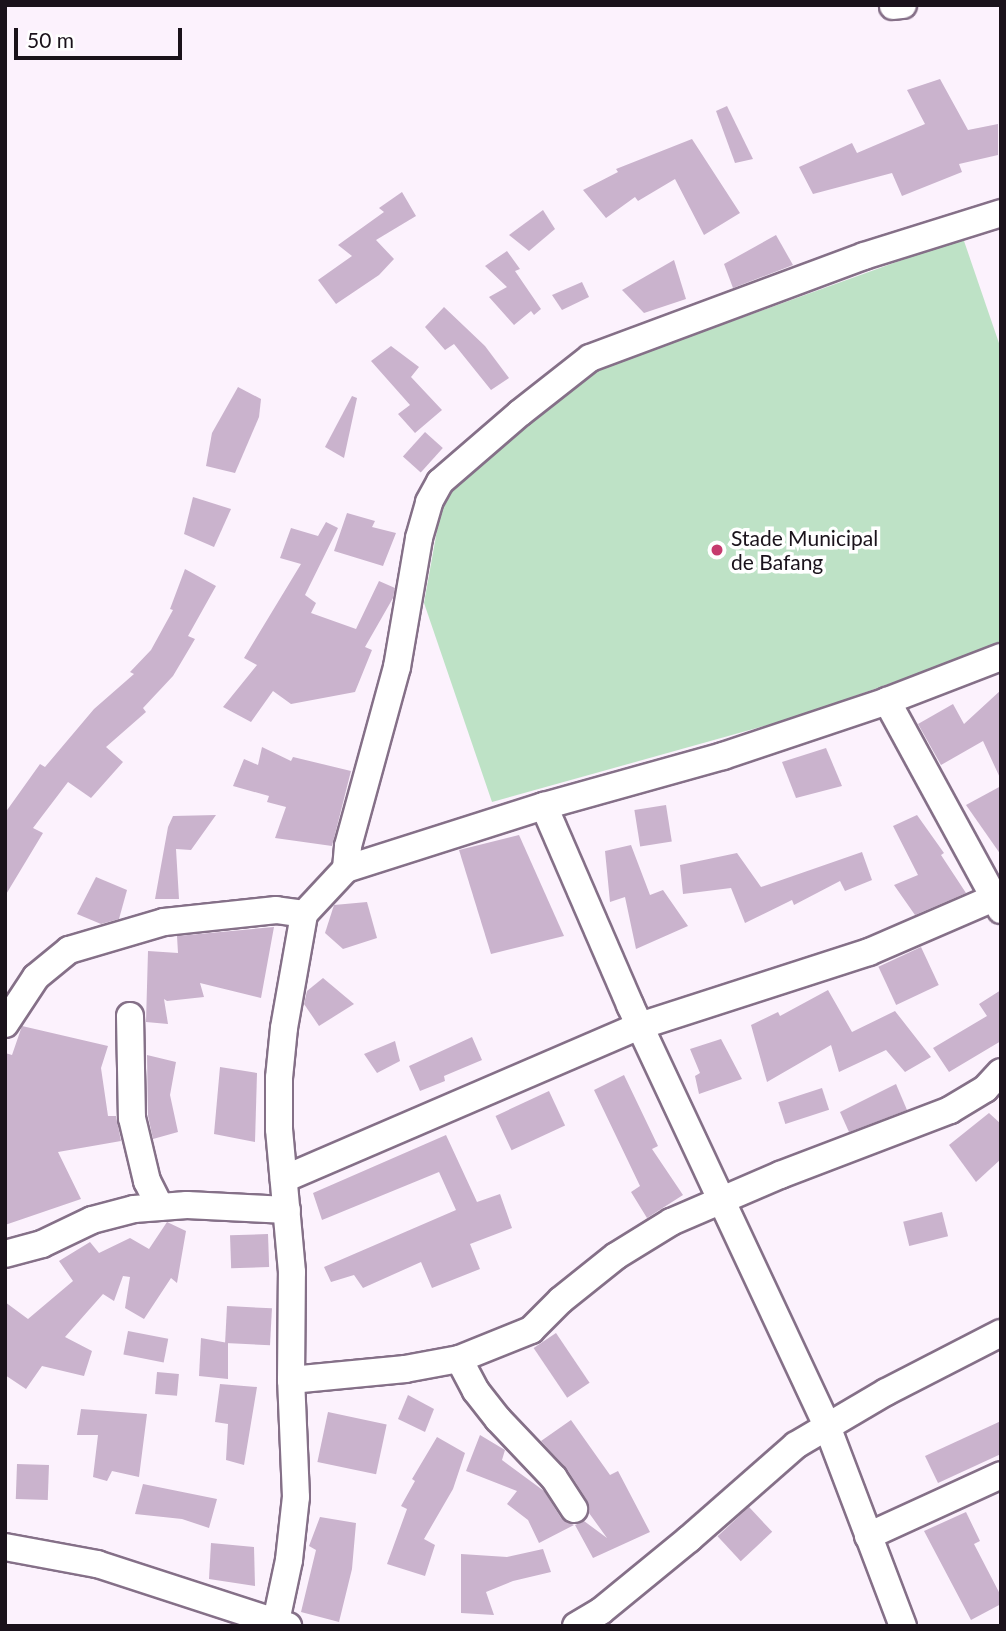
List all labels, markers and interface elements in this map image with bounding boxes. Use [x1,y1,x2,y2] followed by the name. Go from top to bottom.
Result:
[18,14,186,58] scale bar
[27,27,74,52] text: 50 m
[731,525,878,575] place label: Stade Municipal de Bafang
[709,542,725,558] marker: Stade Municipal de Bafang

